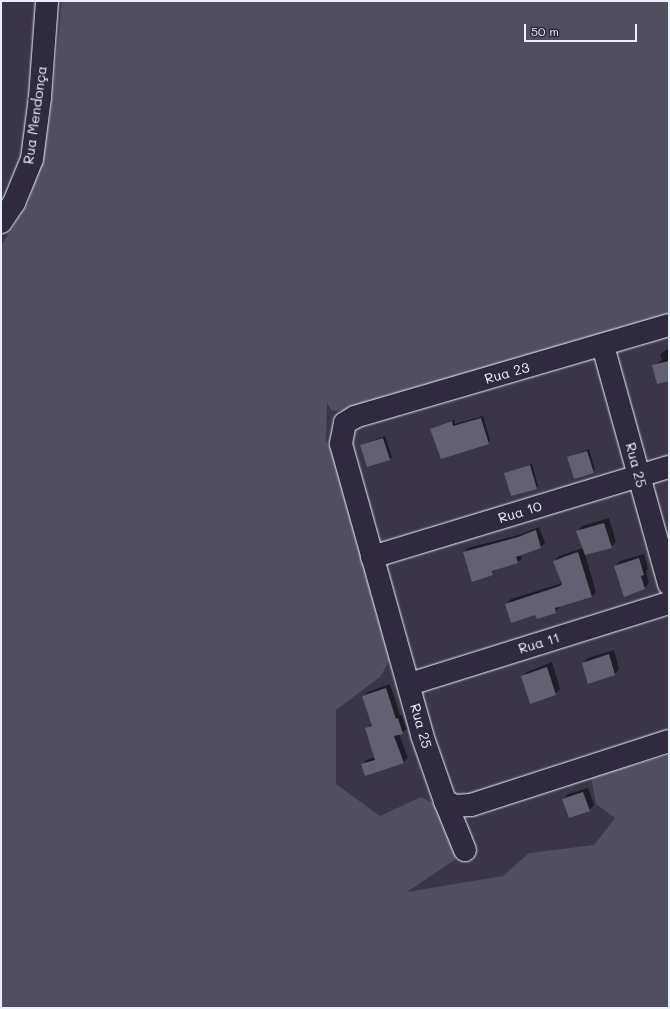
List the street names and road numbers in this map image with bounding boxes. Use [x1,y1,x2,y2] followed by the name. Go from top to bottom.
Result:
[20,65,50,165] street label: Rua Mendonça
[483,359,531,387] street label: Rua 23
[622,441,650,489] street label: Rua 25
[496,497,544,527] street label: Rua 10
[516,629,562,657] street label: Rua 11
[407,702,435,750] street label: Rua 25

